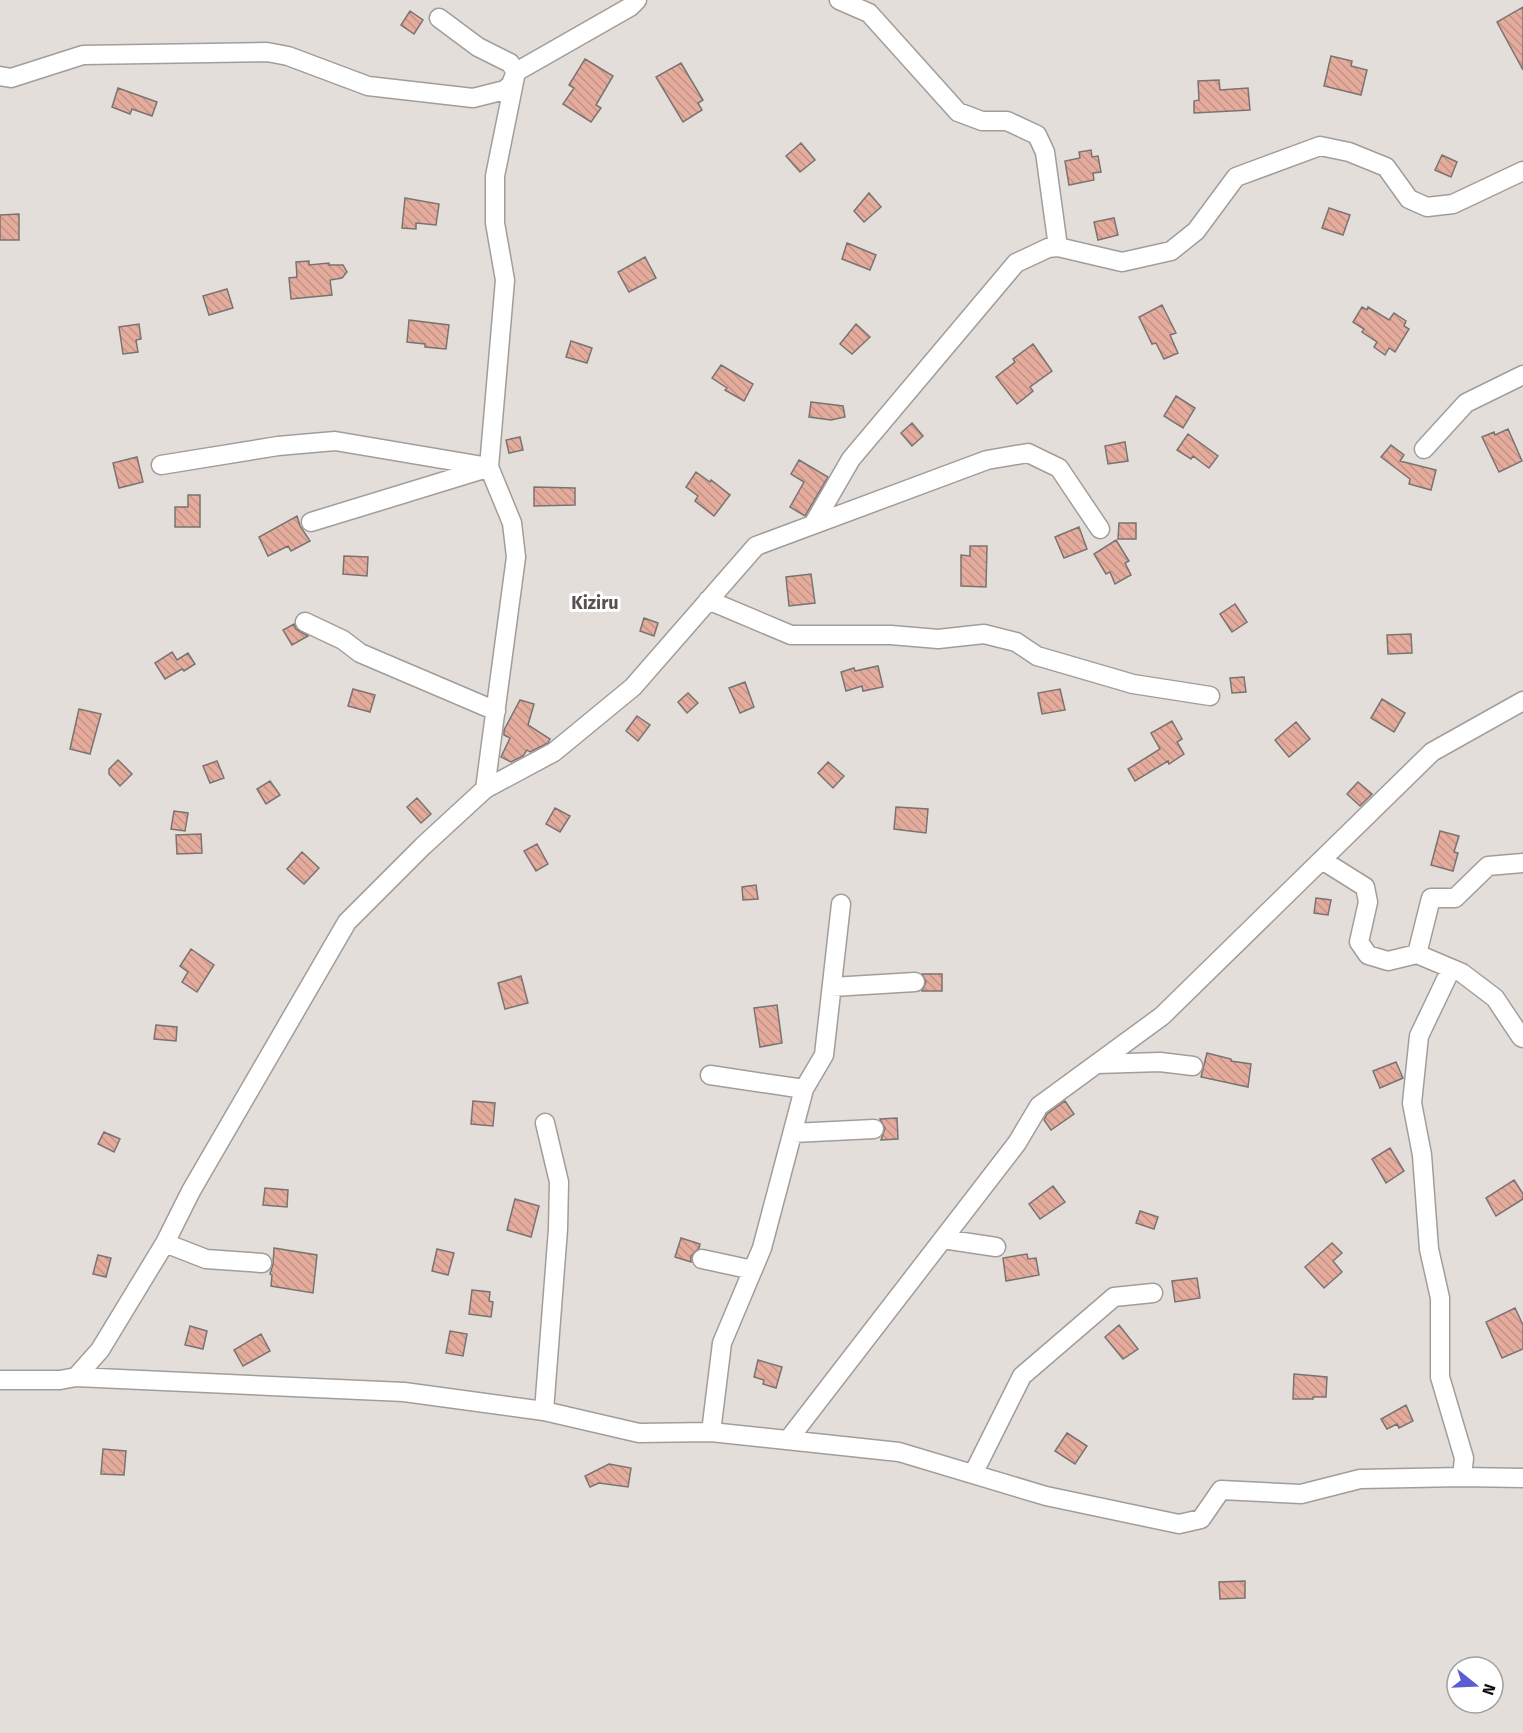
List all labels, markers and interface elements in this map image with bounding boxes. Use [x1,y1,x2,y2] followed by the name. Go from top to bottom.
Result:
[571,592,619,614] district label: Kiziru
[1445,1655,1505,1715] north arrow
[1478,1682,1499,1697] text: N

